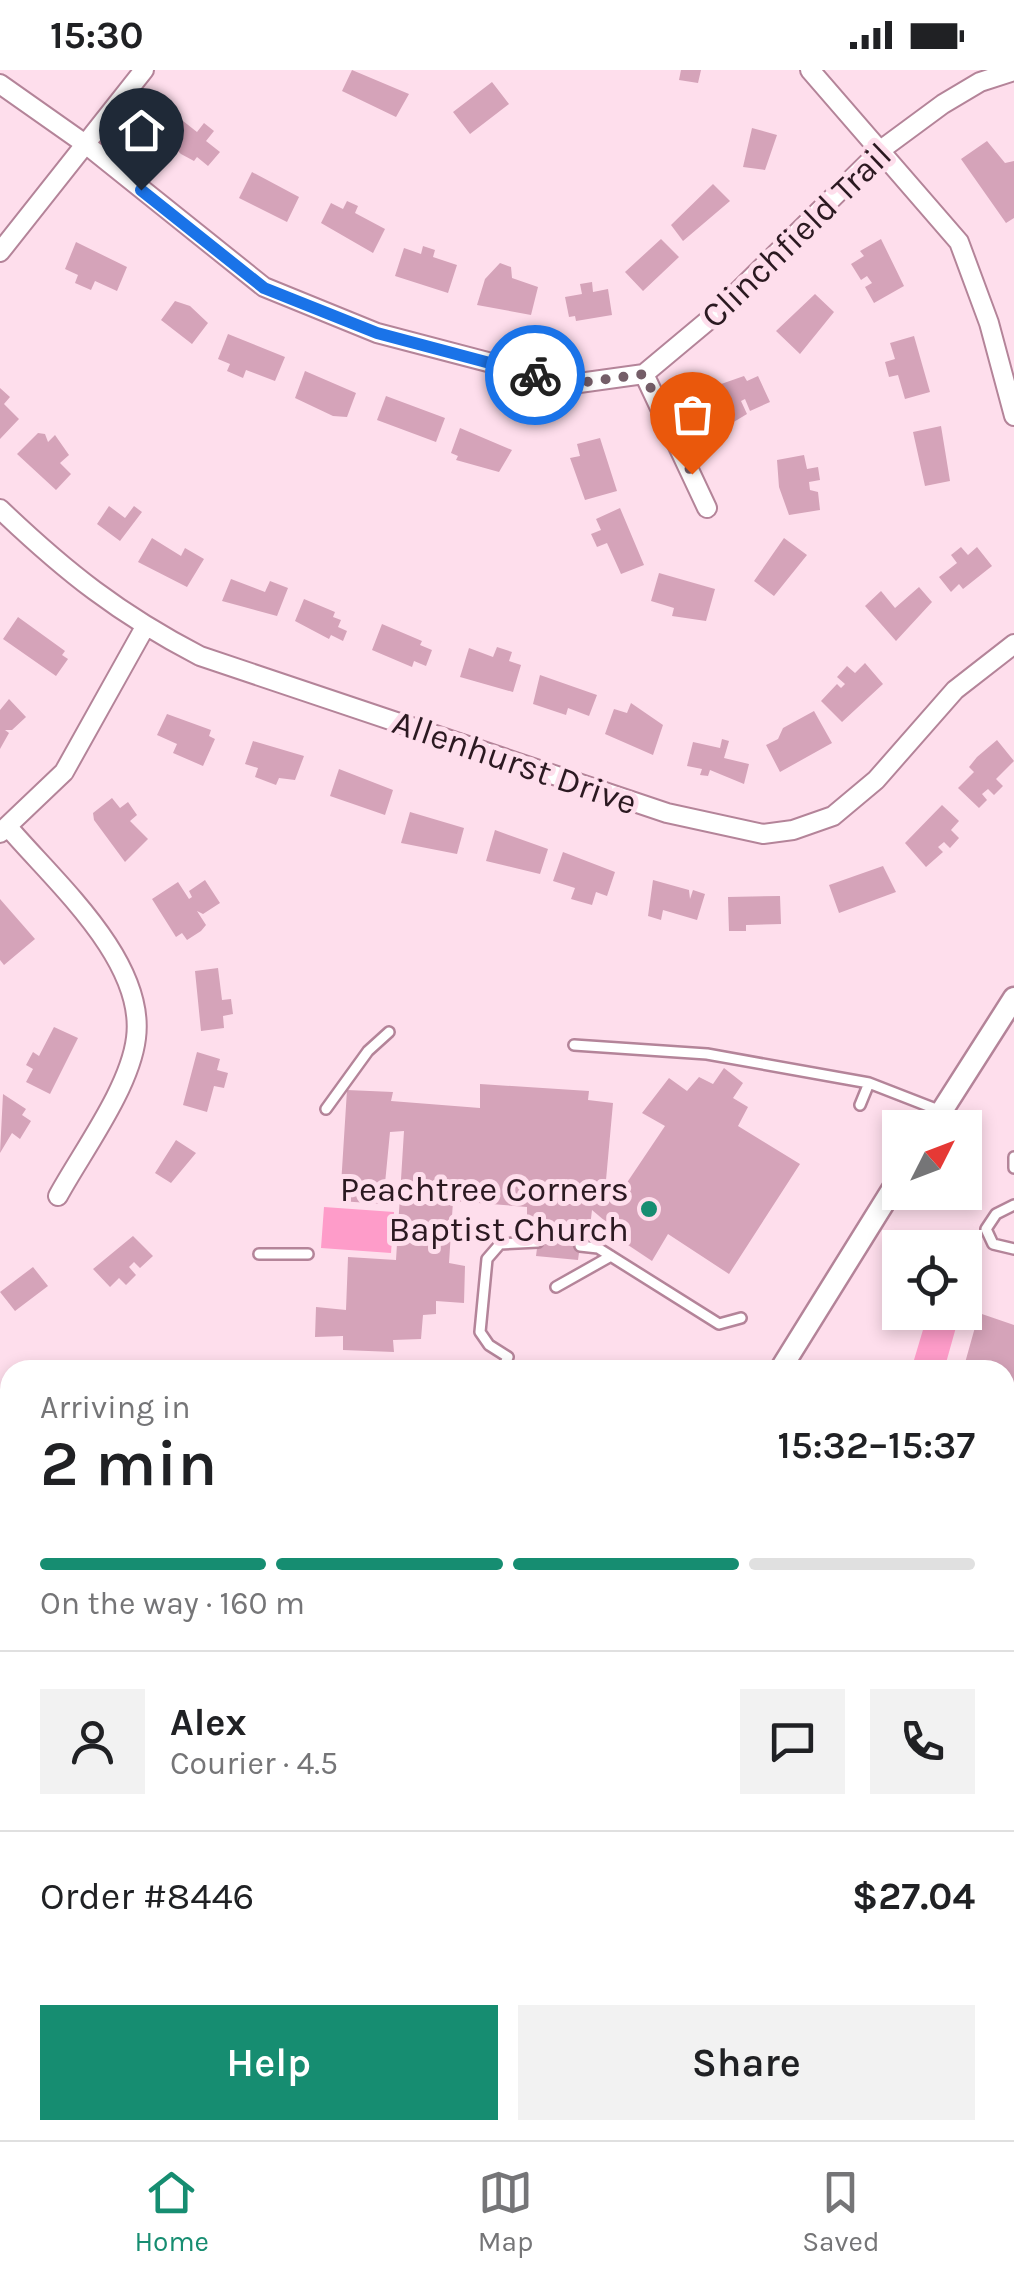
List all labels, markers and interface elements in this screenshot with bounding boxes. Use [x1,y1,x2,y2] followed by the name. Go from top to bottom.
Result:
[50,13,144,58] text: 15:30
[99,88,184,191] pin
[114,103,169,158] icon: home
[693,134,900,336] street label: Clinchfield Trail
[485,325,585,425] courier
[508,348,563,403] icon: bike
[650,372,735,475] pin
[665,387,720,442] icon: bag
[387,702,642,823] street label: Allenhurst Drive
[882,1110,982,1210] north arrow
[882,1110,982,1330] map controls
[340,1169,629,1250] place label: Peachtree Corners Baptist Church
[638,1198,660,1220] marker: Peachtree Corners Baptist Church
[882,1230,982,1330] button: locate
[40,1389,191,1426] text: Arriving in
[778,1423,975,1468] text: 15:32–15:37
[40,1425,217,1501] text: 2 min
[40,1585,305,1622] text: On the way · 160 m
[40,1689,145,1794] button: person
[740,1689,845,1794] button: chat
[870,1689,975,1794] button: phone
[170,1700,247,1745] text: Alex
[170,1745,338,1782] text: Courier · 4.5
[40,1874,254,1919] text: Order #8446
[852,1874,975,1919] text: $27.04
[40,2005,498,2120] button: Help
[518,2005,975,2120] button: Share
[134,2165,209,2258] tab: Home
[478,2165,533,2258] tab: Map
[802,2165,880,2258] tab: Saved

